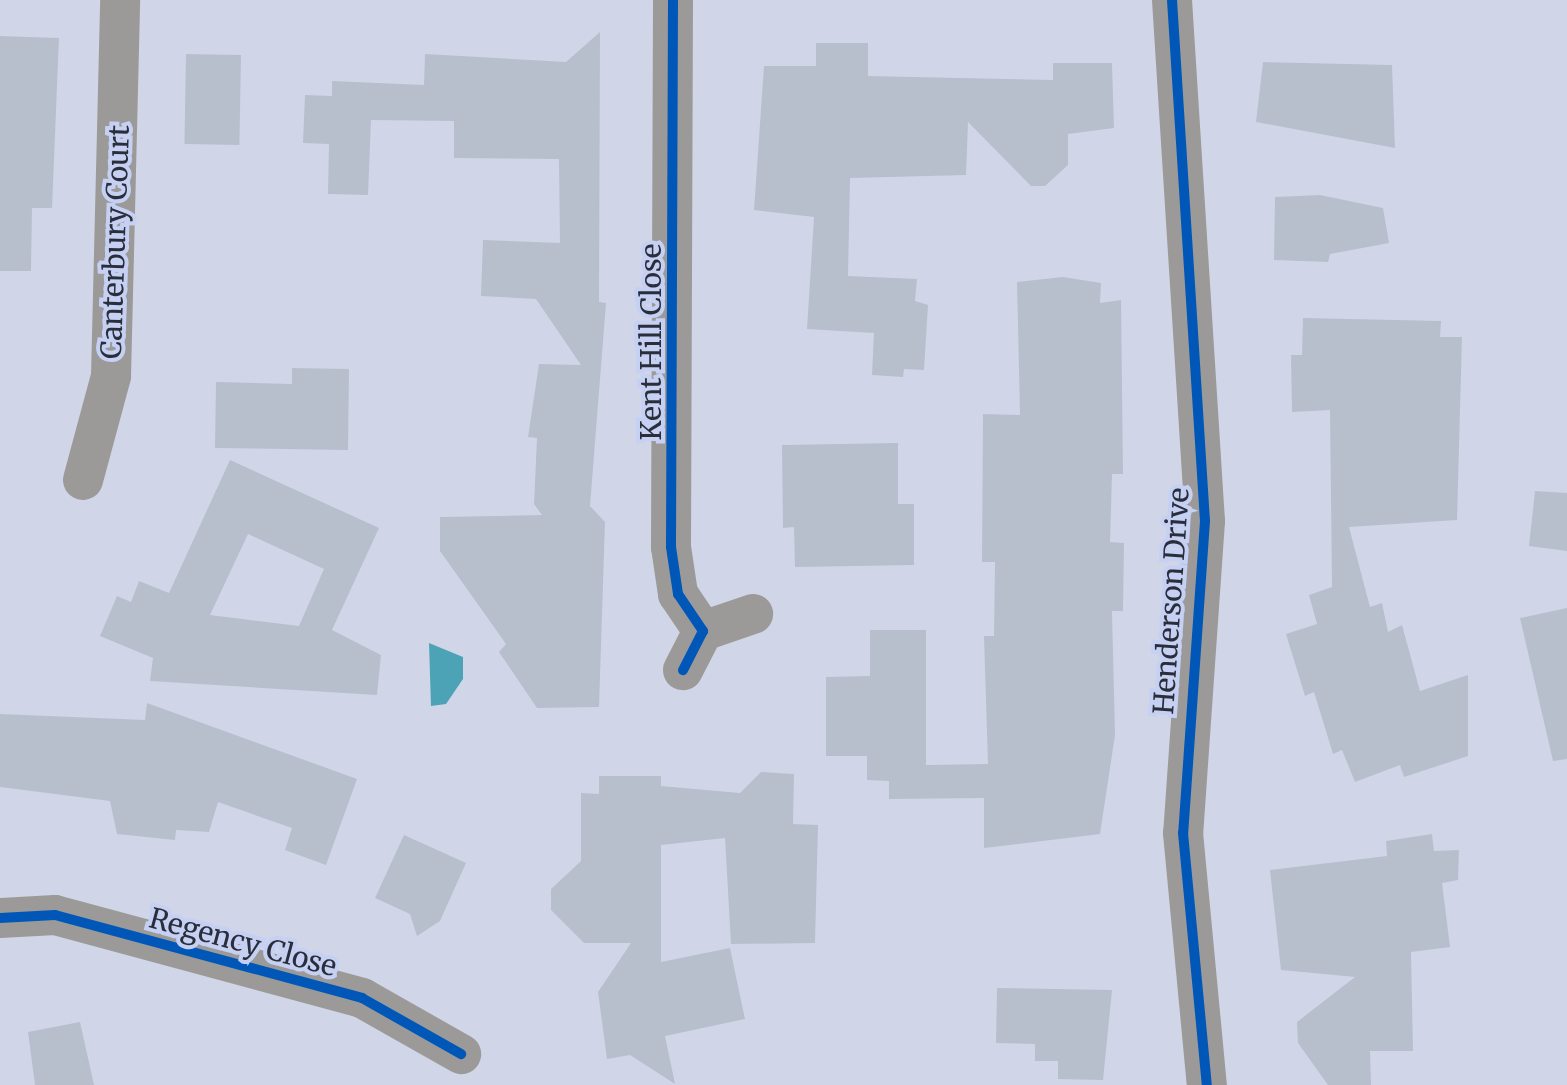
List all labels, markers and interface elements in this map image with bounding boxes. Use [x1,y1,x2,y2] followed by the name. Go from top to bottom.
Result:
[94,124,136,360] street label: Canterbury Court
[634,244,668,440] street label: Kent Hill Close
[1146,487,1196,715] street label: Henderson Drive
[146,901,340,983] street label: Regency Close

